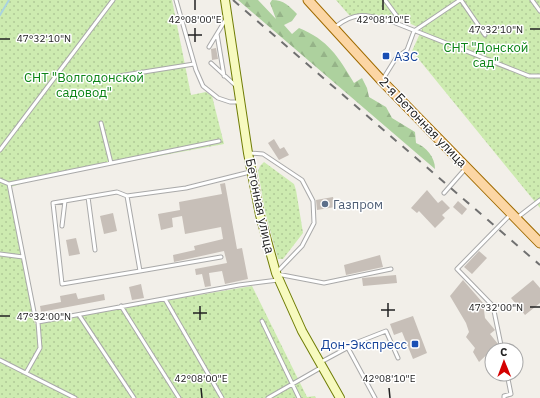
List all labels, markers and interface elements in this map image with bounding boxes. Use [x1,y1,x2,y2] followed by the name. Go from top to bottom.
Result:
[168,13,222,26] text: 42°08'00"E
[356,13,410,26] text: 42°08'10"E
[469,23,523,36] text: 47°32'10"N
[17,32,71,45] text: 47°32'10"N
[443,39,529,71] park label: СНТ "Донской сад"
[394,48,418,65] place label: АЗС
[381,51,391,61] marker: АЗС
[24,69,144,101] park label: СНТ "Волгодонской садовод"
[375,73,471,171] street label: 2-я Бетонная улица
[242,157,278,255] street label: Бетонная улица
[333,196,383,213] place label: Газпром
[320,199,330,209] marker: Газпром
[469,301,523,314] text: 47°32'00"N
[17,310,71,323] text: 47°32'00"N
[321,336,407,353] place label: Дон-Экспресс
[410,339,420,349] marker: Дон-Экспресс
[484,342,524,382] north arrow
[500,345,508,359] text: С
[174,372,228,385] text: 42°08'00"E
[362,372,416,385] text: 42°08'10"E

